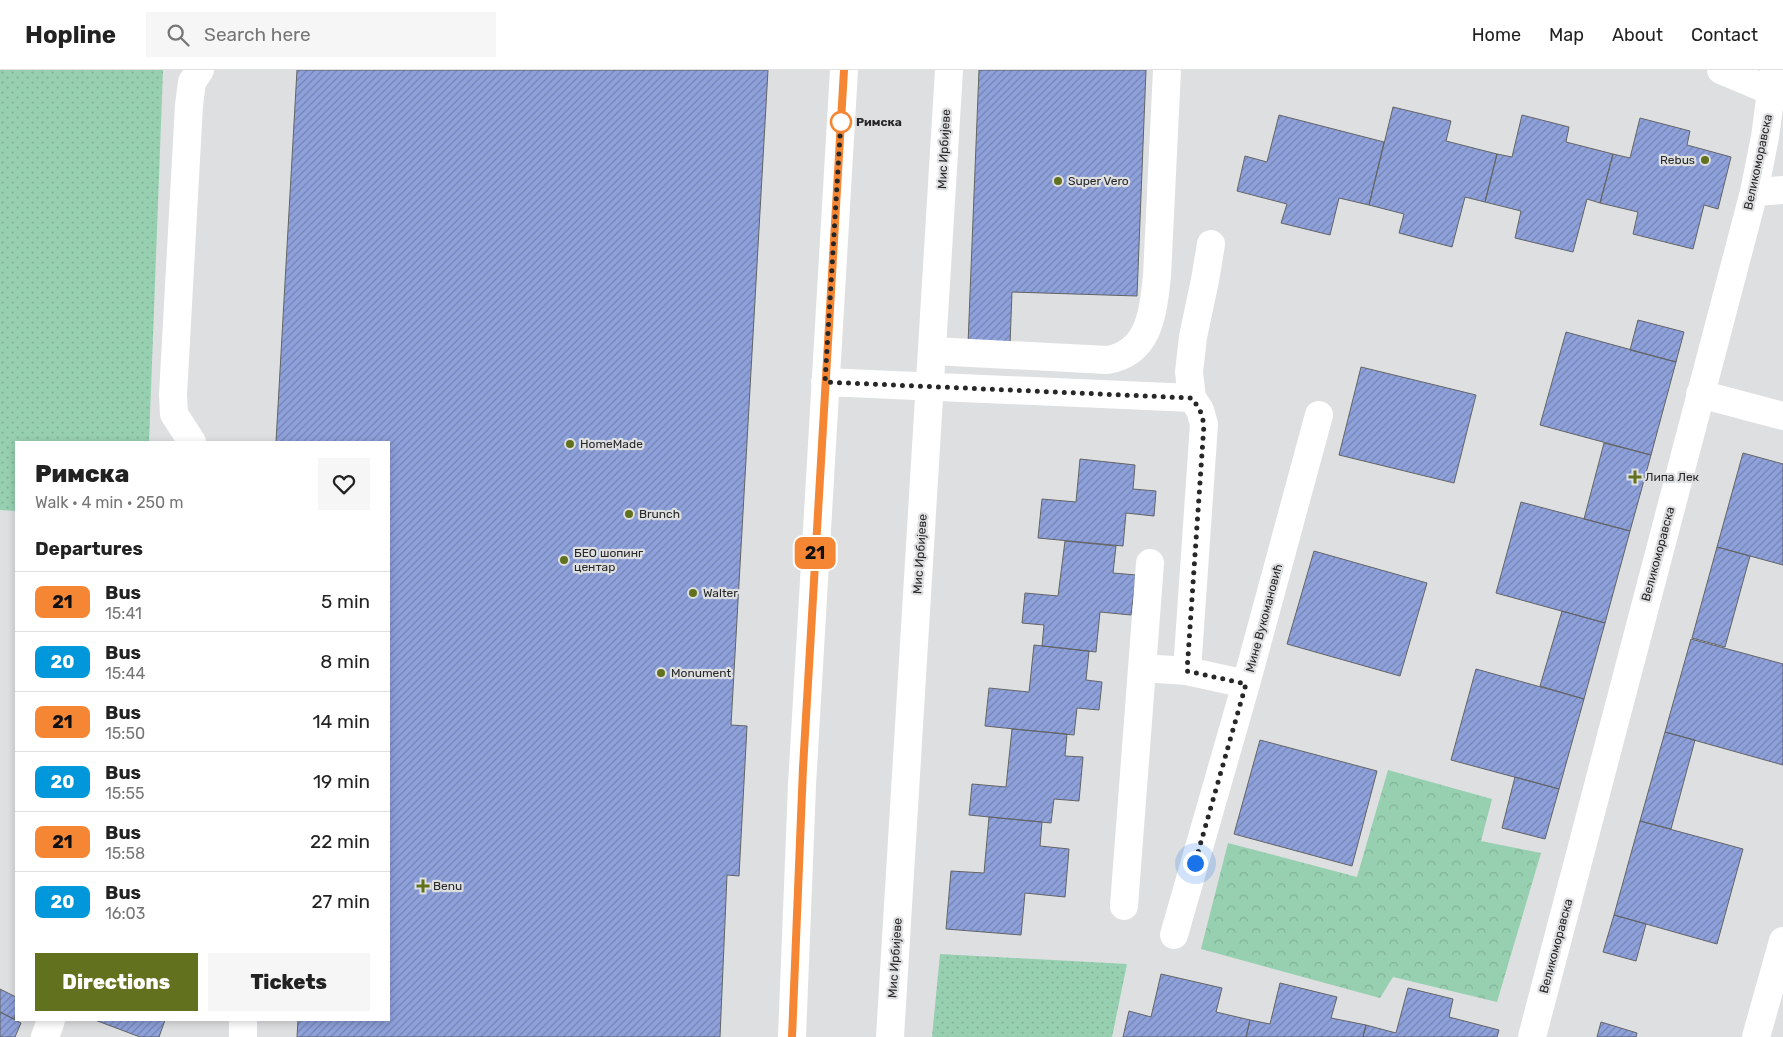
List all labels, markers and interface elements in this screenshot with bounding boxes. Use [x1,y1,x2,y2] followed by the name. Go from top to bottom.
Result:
[146,12,496,57] search box
[25,21,116,49] text: Hopline
[164,21,192,49] icon: search
[204,23,311,46] text: Search here
[1472,24,1521,46] text: Home
[1549,24,1584,46] text: Map
[1612,24,1663,46] text: About
[1691,24,1758,46] text: Contact
[935,108,953,189] street label: Мис Ирбијеве
[830,111,852,133] marker: Римска
[1741,113,1775,211] street label: Великоморавска
[856,115,902,129] place label: Римска
[1660,153,1695,167] place label: Rebus
[1699,154,1711,166] marker: Rebus
[1068,174,1129,188] place label: Super Vero
[1052,175,1064,187] marker: Super Vero
[580,437,643,451] place label: HomeMade
[564,438,576,450] marker: HomeMade
[318,458,370,510] button: heart
[35,460,129,488] text: Римска
[1645,470,1700,484] place label: Липа Лек
[1629,471,1641,483] marker: Липа Лек
[35,493,183,512] text: Walk · 4 min · 250 m
[1639,505,1677,603] street label: Великоморавска
[639,507,680,521] place label: Brunch
[623,508,635,520] marker: Brunch
[910,513,930,594] street label: Мис Ирбијеве
[35,537,143,560] text: Departures
[792,537,838,569] line badge: 21
[805,542,825,564] text: 21
[574,546,644,574] place label: БЕО шопинг центар
[558,554,570,566] marker: БЕО шопинг центар
[1243,562,1285,674] street label: Мине Вукомановић
[105,581,141,604] text: Bus
[703,586,738,600] place label: Walter
[687,587,699,599] marker: Walter
[321,590,370,613] text: 5 min
[52,591,73,613] text: 21
[105,604,142,623] text: 15:41
[105,641,141,664] text: Bus
[320,650,370,673] text: 8 min
[51,651,74,673] text: 20
[105,664,145,683] text: 15:44
[671,666,731,680] place label: Monument
[655,667,667,679] marker: Monument
[105,701,141,724] text: Bus
[312,710,370,733] text: 14 min
[52,711,73,733] text: 21
[105,724,145,743] text: 15:50
[105,761,141,784] text: Bus
[313,770,370,793] text: 19 min
[51,771,74,793] text: 20
[105,784,144,803] text: 15:55
[105,821,141,844] text: Bus
[310,830,370,853] text: 22 min
[52,831,73,853] text: 21
[105,844,145,863] text: 15:58
[1183,851,1208,876] your location
[433,879,462,893] place label: Benu
[417,880,429,892] marker: Benu
[105,881,141,904] text: Bus
[311,890,370,913] text: 27 min
[51,891,74,913] text: 20
[1537,897,1575,995] street label: Великоморавска
[105,904,145,923] text: 16:03
[885,917,905,998] street label: Мис Ирбијеве
[35,953,198,1011] button: Directions
[208,953,370,1011] button: Tickets

